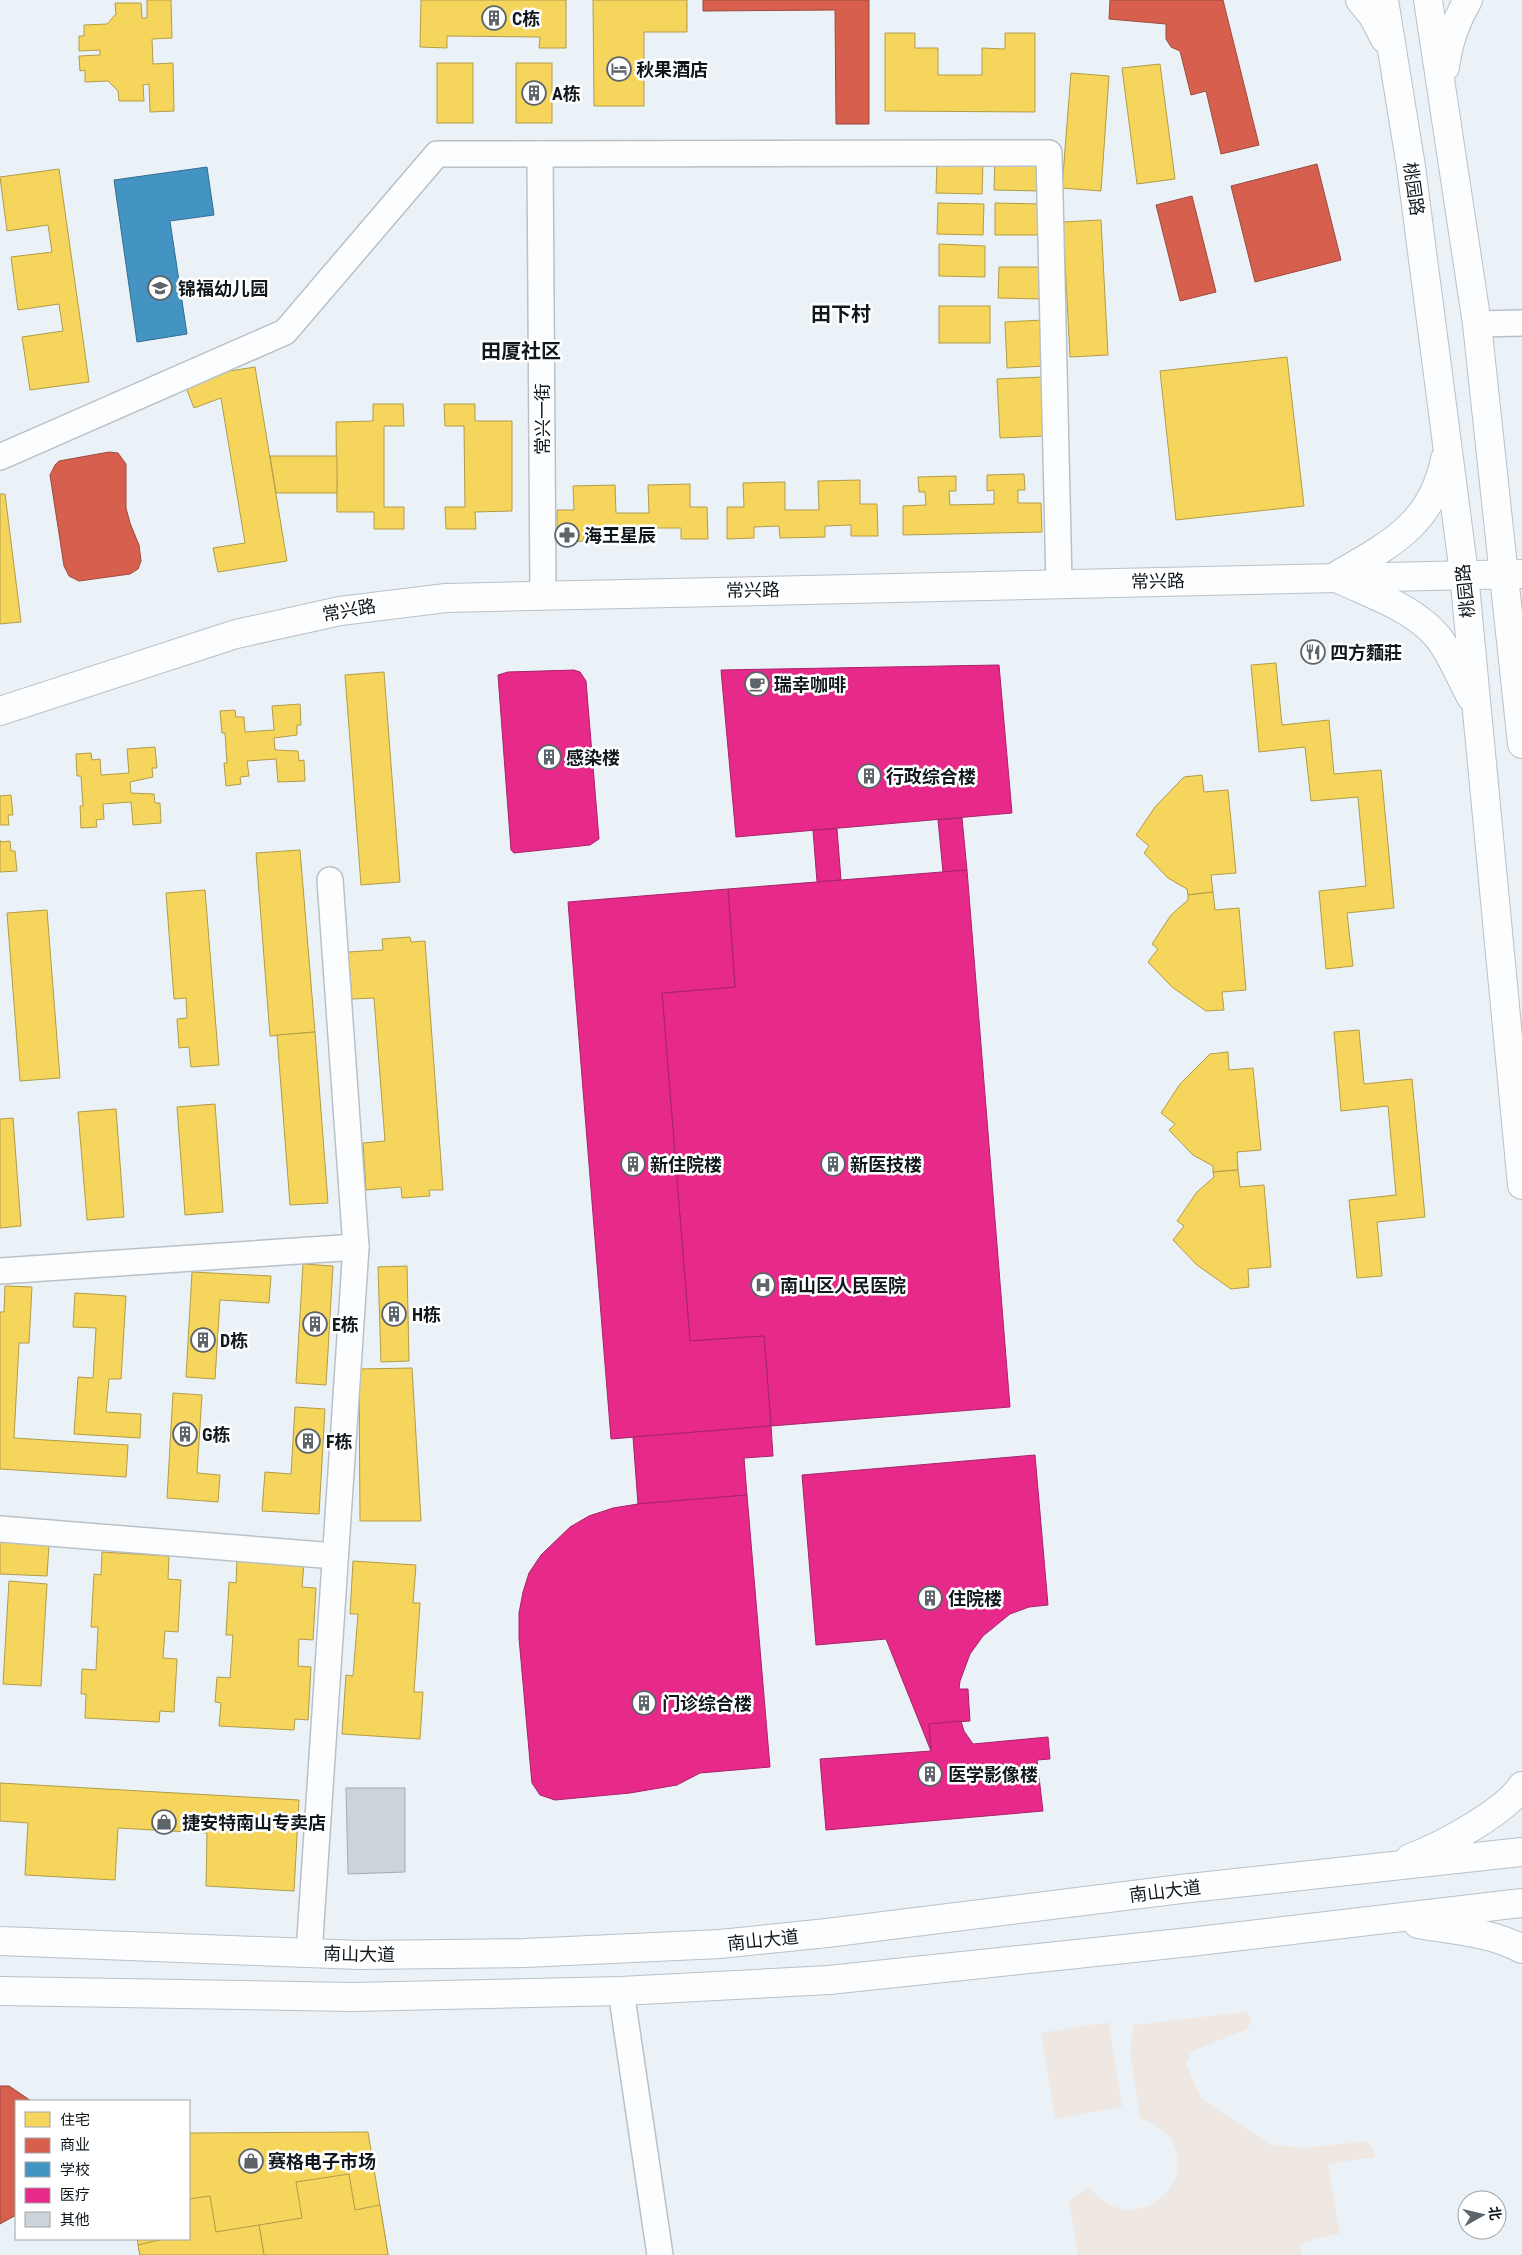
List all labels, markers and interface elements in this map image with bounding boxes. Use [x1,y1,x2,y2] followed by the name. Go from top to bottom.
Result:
[481,5,507,31] building icon: C栋
[512,8,540,29] place label: C栋
[606,56,632,82] hotel icon: 秋果酒店
[636,59,708,80] place label: 秋果酒店
[521,80,547,106] building icon: A栋
[552,83,581,104] place label: A栋
[1400,161,1428,217] street label: 桃园路
[147,275,173,301] school or university icon: 锦福幼儿园
[178,278,268,299] place label: 锦福幼儿园
[811,302,871,326] district label: 田下村
[481,339,561,363] district label: 田厦社区
[532,383,553,455] street label: 常兴一街
[554,522,580,548] pharmacy icon: 海王星辰
[584,525,656,546] place label: 海王星辰
[1452,563,1478,619] street label: 桃园路
[1131,570,1185,592] street label: 常兴路
[726,579,780,601] street label: 常兴路
[321,595,377,625] street label: 常兴路
[1300,639,1326,665] restaurant icon: 四方麵莊
[1330,642,1402,663] place label: 四方麵莊
[744,671,770,697] cafe icon: 瑞幸咖啡
[774,674,846,695] place label: 瑞幸咖啡
[536,744,562,770] building icon: 感染楼
[566,747,620,768] place label: 感染楼
[856,763,882,789] building icon: 行政综合楼
[886,766,976,787] place label: 行政综合楼
[620,1151,646,1177] building icon: 新住院楼
[820,1151,846,1177] building icon: 新医技楼
[650,1154,722,1175] place label: 新住院楼
[850,1154,922,1175] place label: 新医技楼
[750,1272,776,1298] hospital icon: 南山区人民医院
[780,1275,906,1296] place label: 南山区人民医院
[381,1301,407,1327] building icon: H栋
[412,1304,441,1325] place label: H栋
[302,1311,328,1337] building icon: E栋
[332,1314,359,1335] place label: E栋
[190,1327,216,1353] building icon: D栋
[220,1330,248,1351] place label: D栋
[172,1421,198,1447] building icon: G栋
[202,1424,231,1445] place label: G栋
[295,1428,321,1454] building icon: F栋
[326,1431,353,1452] place label: F栋
[917,1585,943,1611] building icon: 住院楼
[948,1588,1002,1609] place label: 住院楼
[631,1690,657,1716] building icon: 门诊综合楼
[662,1693,752,1714] place label: 门诊综合楼
[917,1761,943,1787] building icon: 医学影像楼
[948,1764,1038,1785] place label: 医学影像楼
[151,1809,177,1835] shop icon: 捷安特南山专卖店
[182,1812,326,1833] place label: 捷安特南山专卖店
[1128,1876,1202,1906] street label: 南山大道
[726,1926,800,1954] street label: 南山大道
[323,1943,395,1965] street label: 南山大道
[15,2100,190,2240] legend
[60,2111,90,2129] text: 住宅
[60,2136,90,2154] text: 商业
[238,2148,264,2174] shop icon: 赛格电子市场
[268,2151,376,2172] place label: 赛格电子市场
[60,2161,90,2179] text: 学校
[60,2186,90,2204] text: 医疗
[1457,2190,1507,2240] north arrow
[1486,2205,1504,2221] text: 北
[60,2211,90,2229] text: 其他

